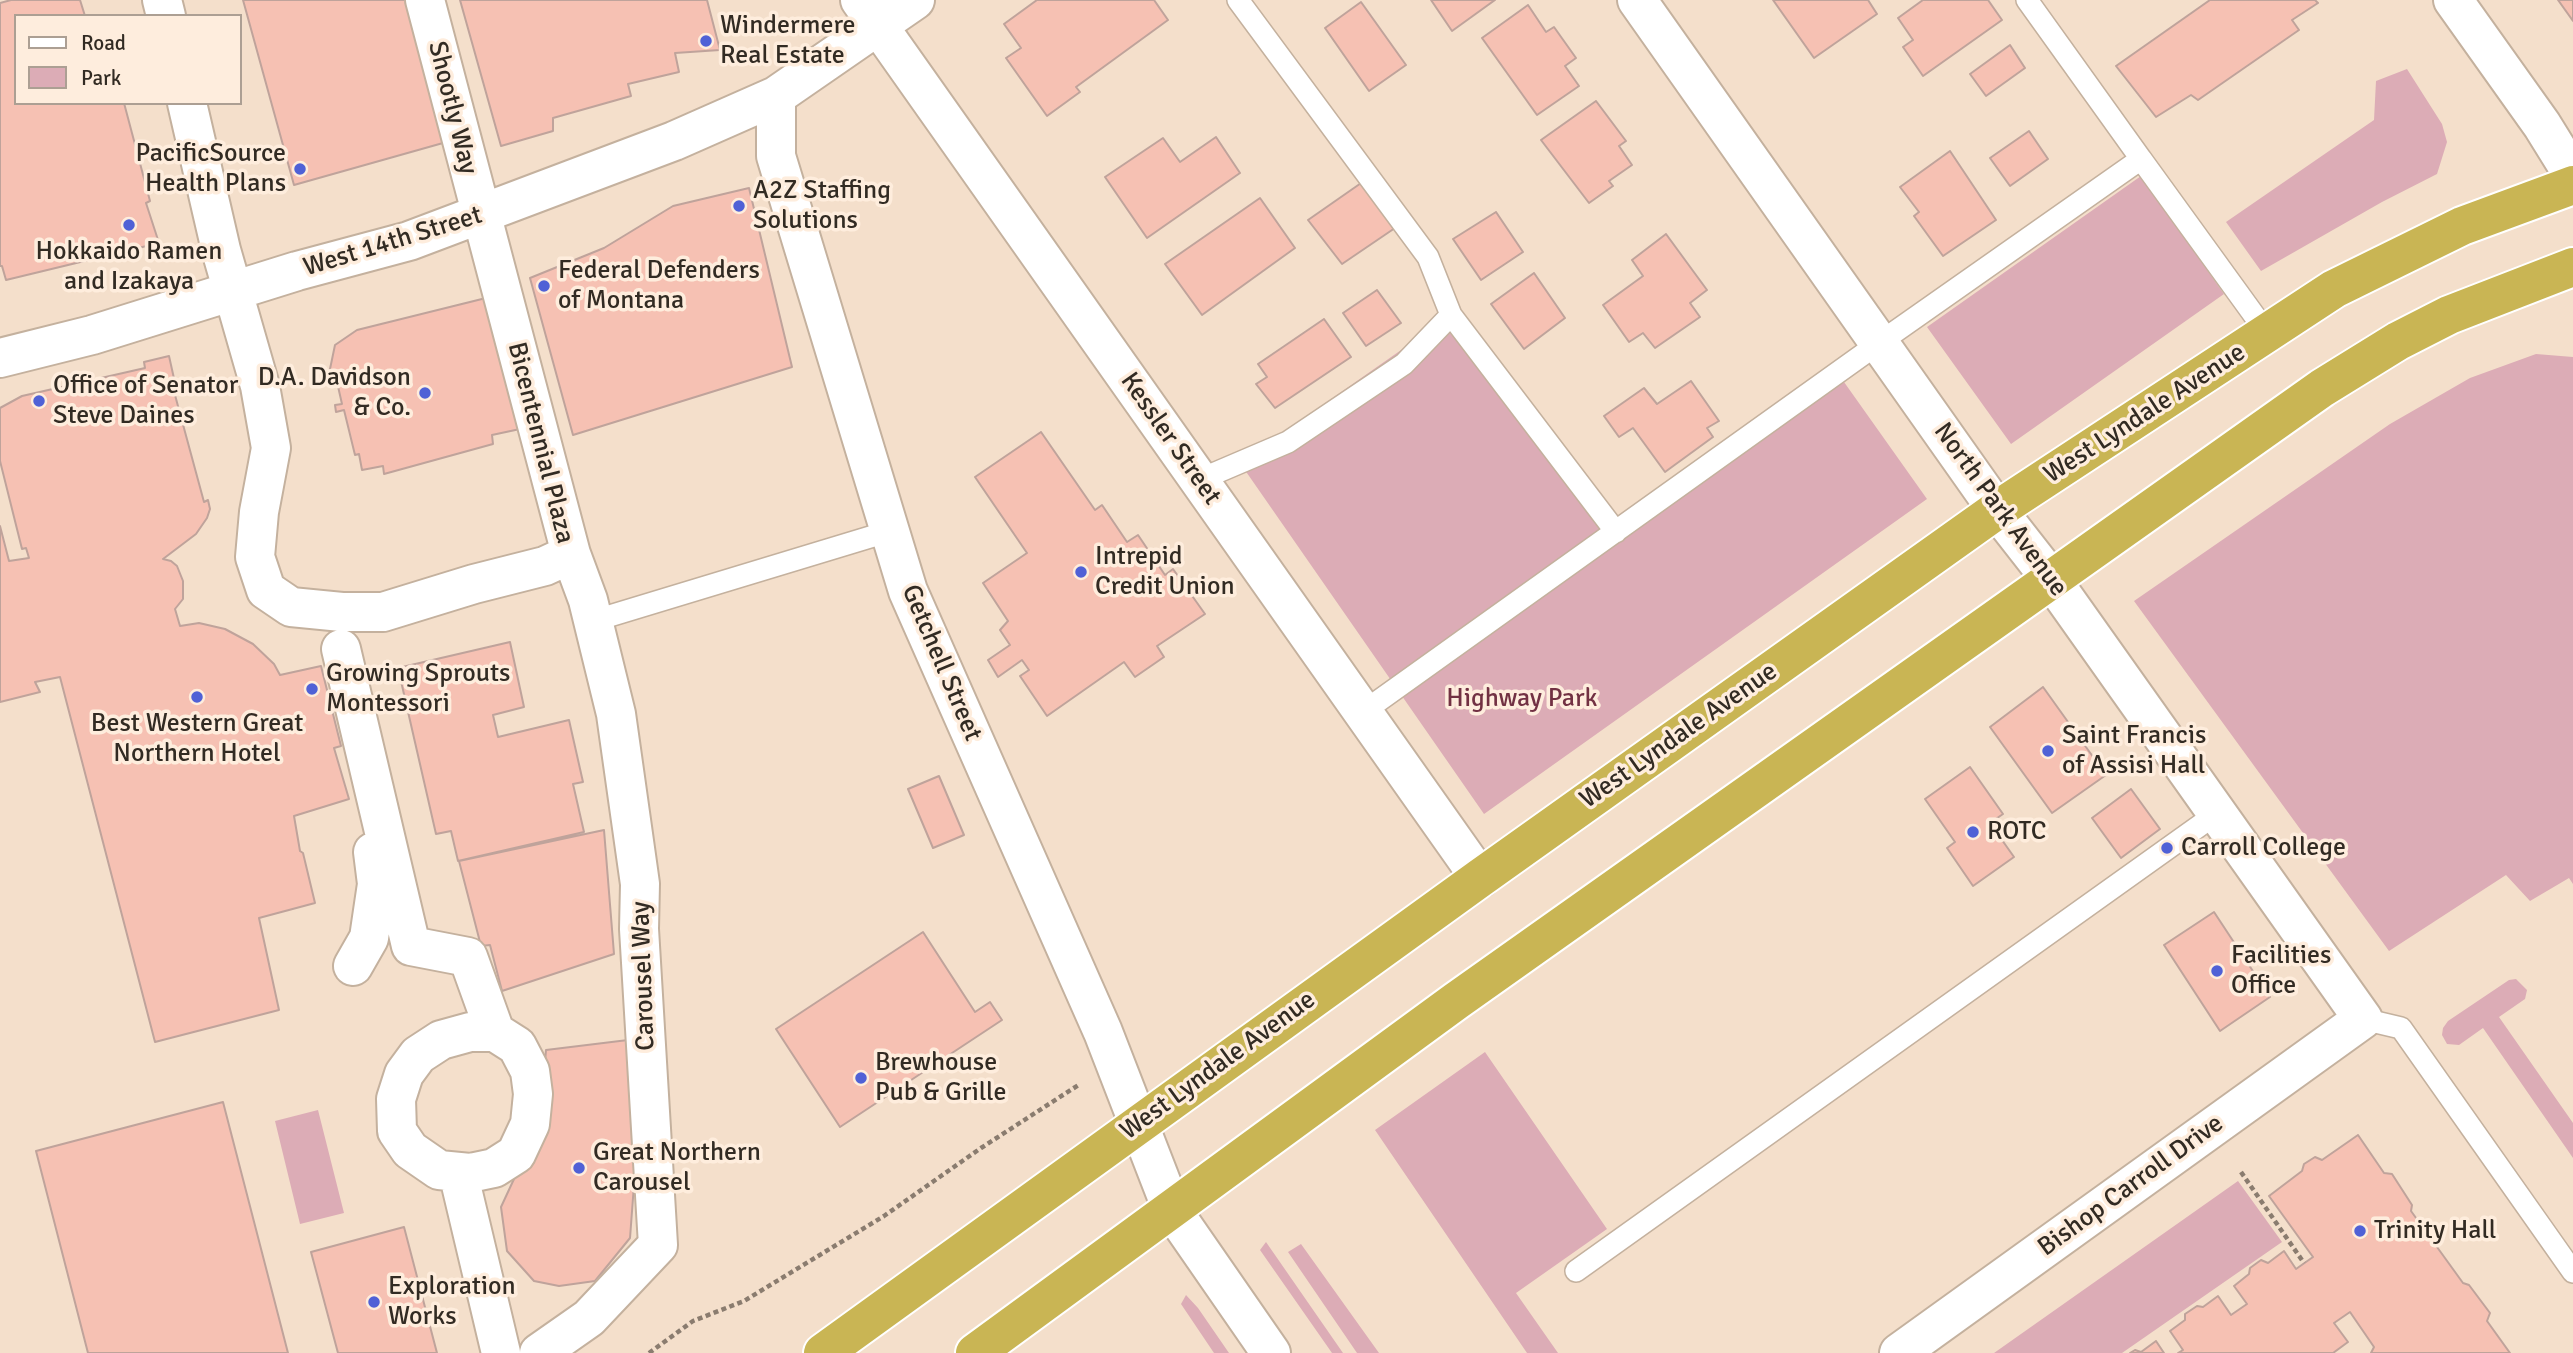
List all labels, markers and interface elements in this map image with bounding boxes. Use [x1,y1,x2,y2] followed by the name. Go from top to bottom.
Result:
[720,10,856,72] place label: Windermere Real Estate
[14,14,242,105] legend
[81,30,126,56] text: Road
[698,33,714,49] marker: Windermere Real Estate
[420,38,484,178] street label: Shootly Way
[81,65,121,91] text: Park
[136,138,286,200] place label: PacificSource Health Plans
[292,161,308,177] marker: PacificSource Health Plans
[753,175,891,236] place label: A2Z Staffing Solutions
[731,198,747,214] marker: A2Z Staffing Solutions
[300,200,486,284] street label: West 14th Street
[121,217,137,233] marker: Hokkaido Ramen and Izakaya
[36,236,222,298] place label: Hokkaido Ramen and Izakaya
[558,255,760,316] place label: Federal Defenders of Montana
[536,278,552,294] marker: Federal Defenders of Montana
[2039,337,2251,491] street label: West Lyndale Avenue
[500,339,580,547] street label: Bicentennial Plaza
[258,362,411,424] place label: D.A. Davidson & Co.
[1113,367,1227,511] street label: Kessler Street
[53,370,238,432] place label: Office of Senator Steve Daines
[417,385,433,401] marker: D.A. Davidson & Co.
[31,393,47,409] marker: Office of Senator Steve Daines
[1926,417,2074,603] street label: North Park Avenue
[1095,541,1235,602] place label: Intrepid Credit Union
[1073,564,1089,580] marker: Intrepid Credit Union
[894,580,988,746] street label: Getchell Street
[1574,656,1784,816] street label: West Lyndale Avenue
[326,658,510,720] place label: Growing Sprouts Montessori
[304,681,320,697] marker: Growing Sprouts Montessori
[1446,683,1598,715] park label: Highway Park
[189,689,205,705] marker: Best Western Great Northern Hotel
[91,708,303,770] place label: Best Western Great Northern Hotel
[2062,720,2206,782] place label: Saint Francis of Assisi Hall
[2040,743,2056,759] marker: Saint Francis of Assisi Hall
[1987,816,2046,848] place label: ROTC
[1965,824,1981,840] marker: ROTC
[2181,832,2346,864] place label: Carroll College
[2159,840,2175,856] marker: Carroll College
[626,901,662,1051] street label: Carousel Way
[2231,940,2331,1002] place label: Facilities Office
[2209,963,2225,979] marker: Facilities Office
[1114,985,1322,1147] street label: West Lyndale Avenue
[875,1047,1006,1108] place label: Brewhouse Pub & Grille
[853,1070,869,1086] marker: Brewhouse Pub & Grille
[2032,1108,2230,1264] street label: Bishop Carroll Drive
[593,1137,761,1198] place label: Great Northern Carousel
[571,1160,587,1176] marker: Great Northern Carousel
[2374,1215,2496,1247] place label: Trinity Hall
[2352,1223,2368,1239] marker: Trinity Hall
[388,1271,516,1332] place label: Exploration Works
[366,1294,382,1310] marker: Exploration Works

